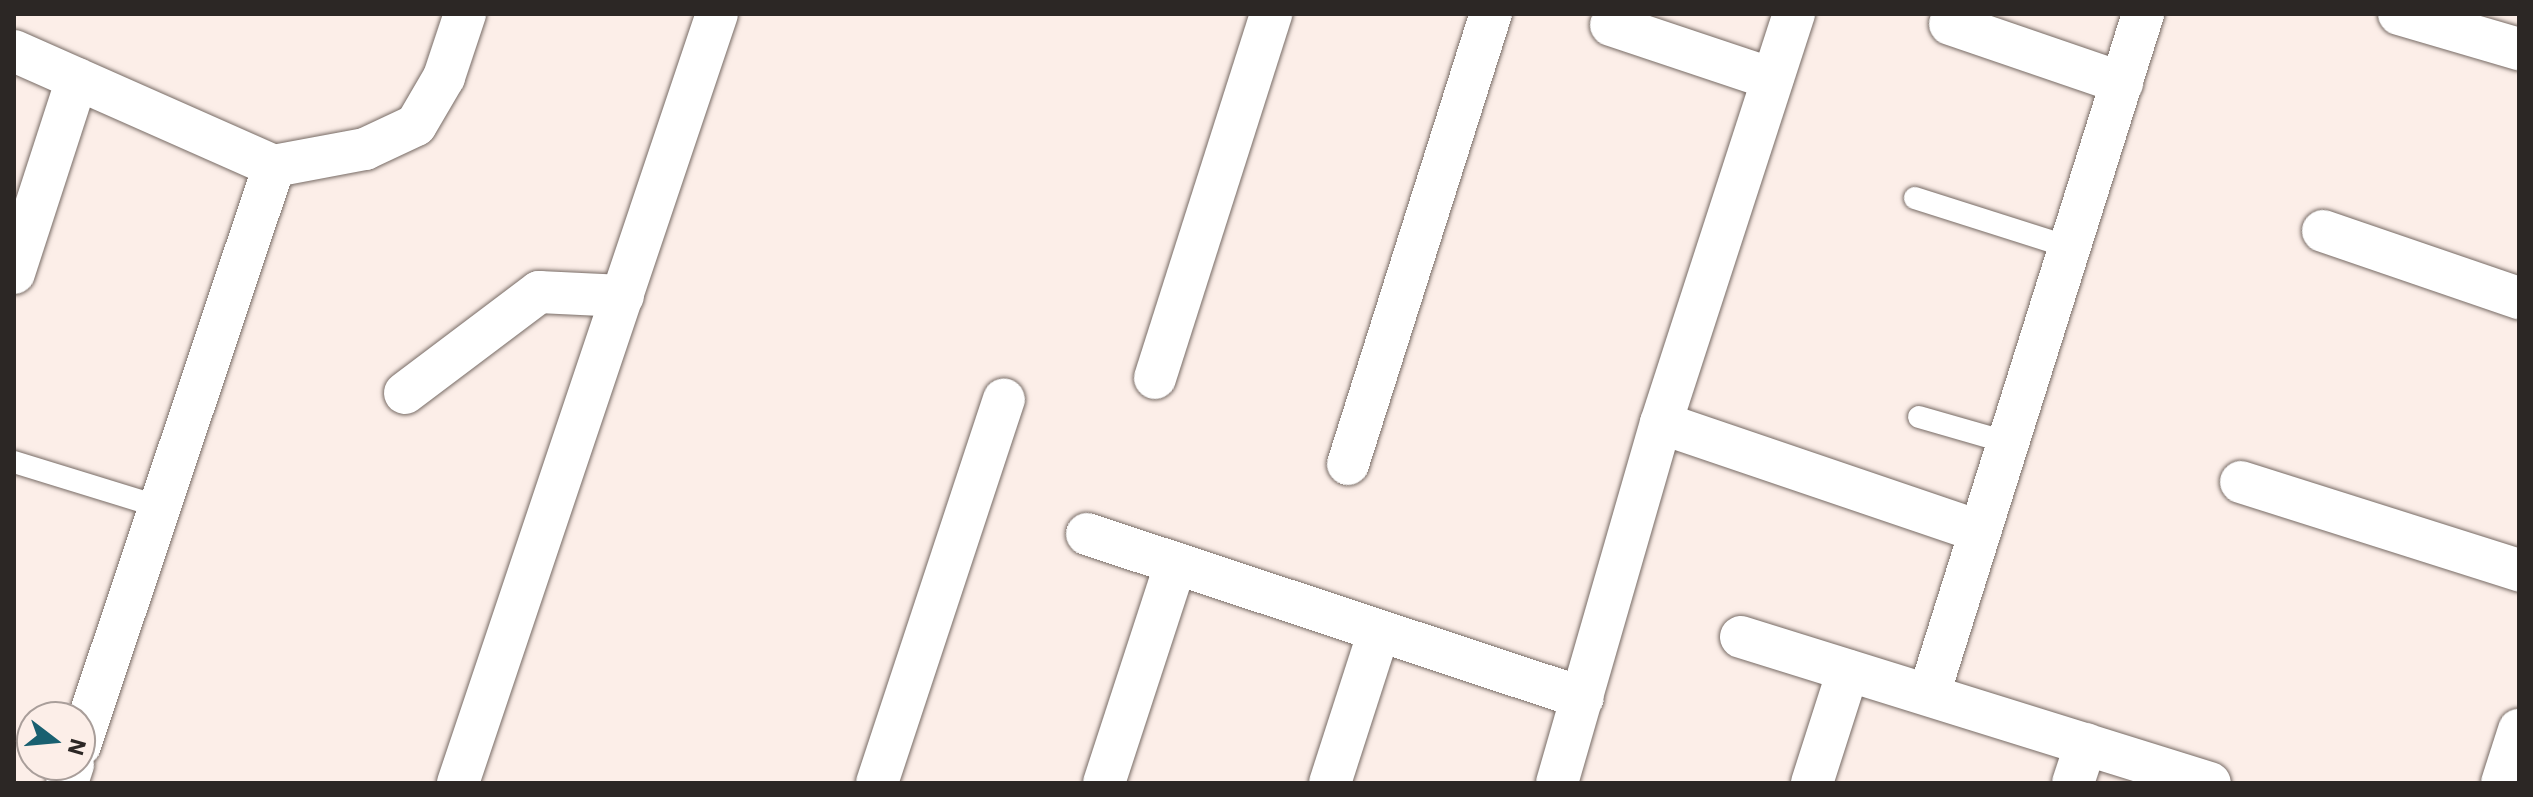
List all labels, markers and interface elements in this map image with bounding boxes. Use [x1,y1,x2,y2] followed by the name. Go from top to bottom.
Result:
[16,701,96,781] north arrow
[61,736,94,759] text: N

